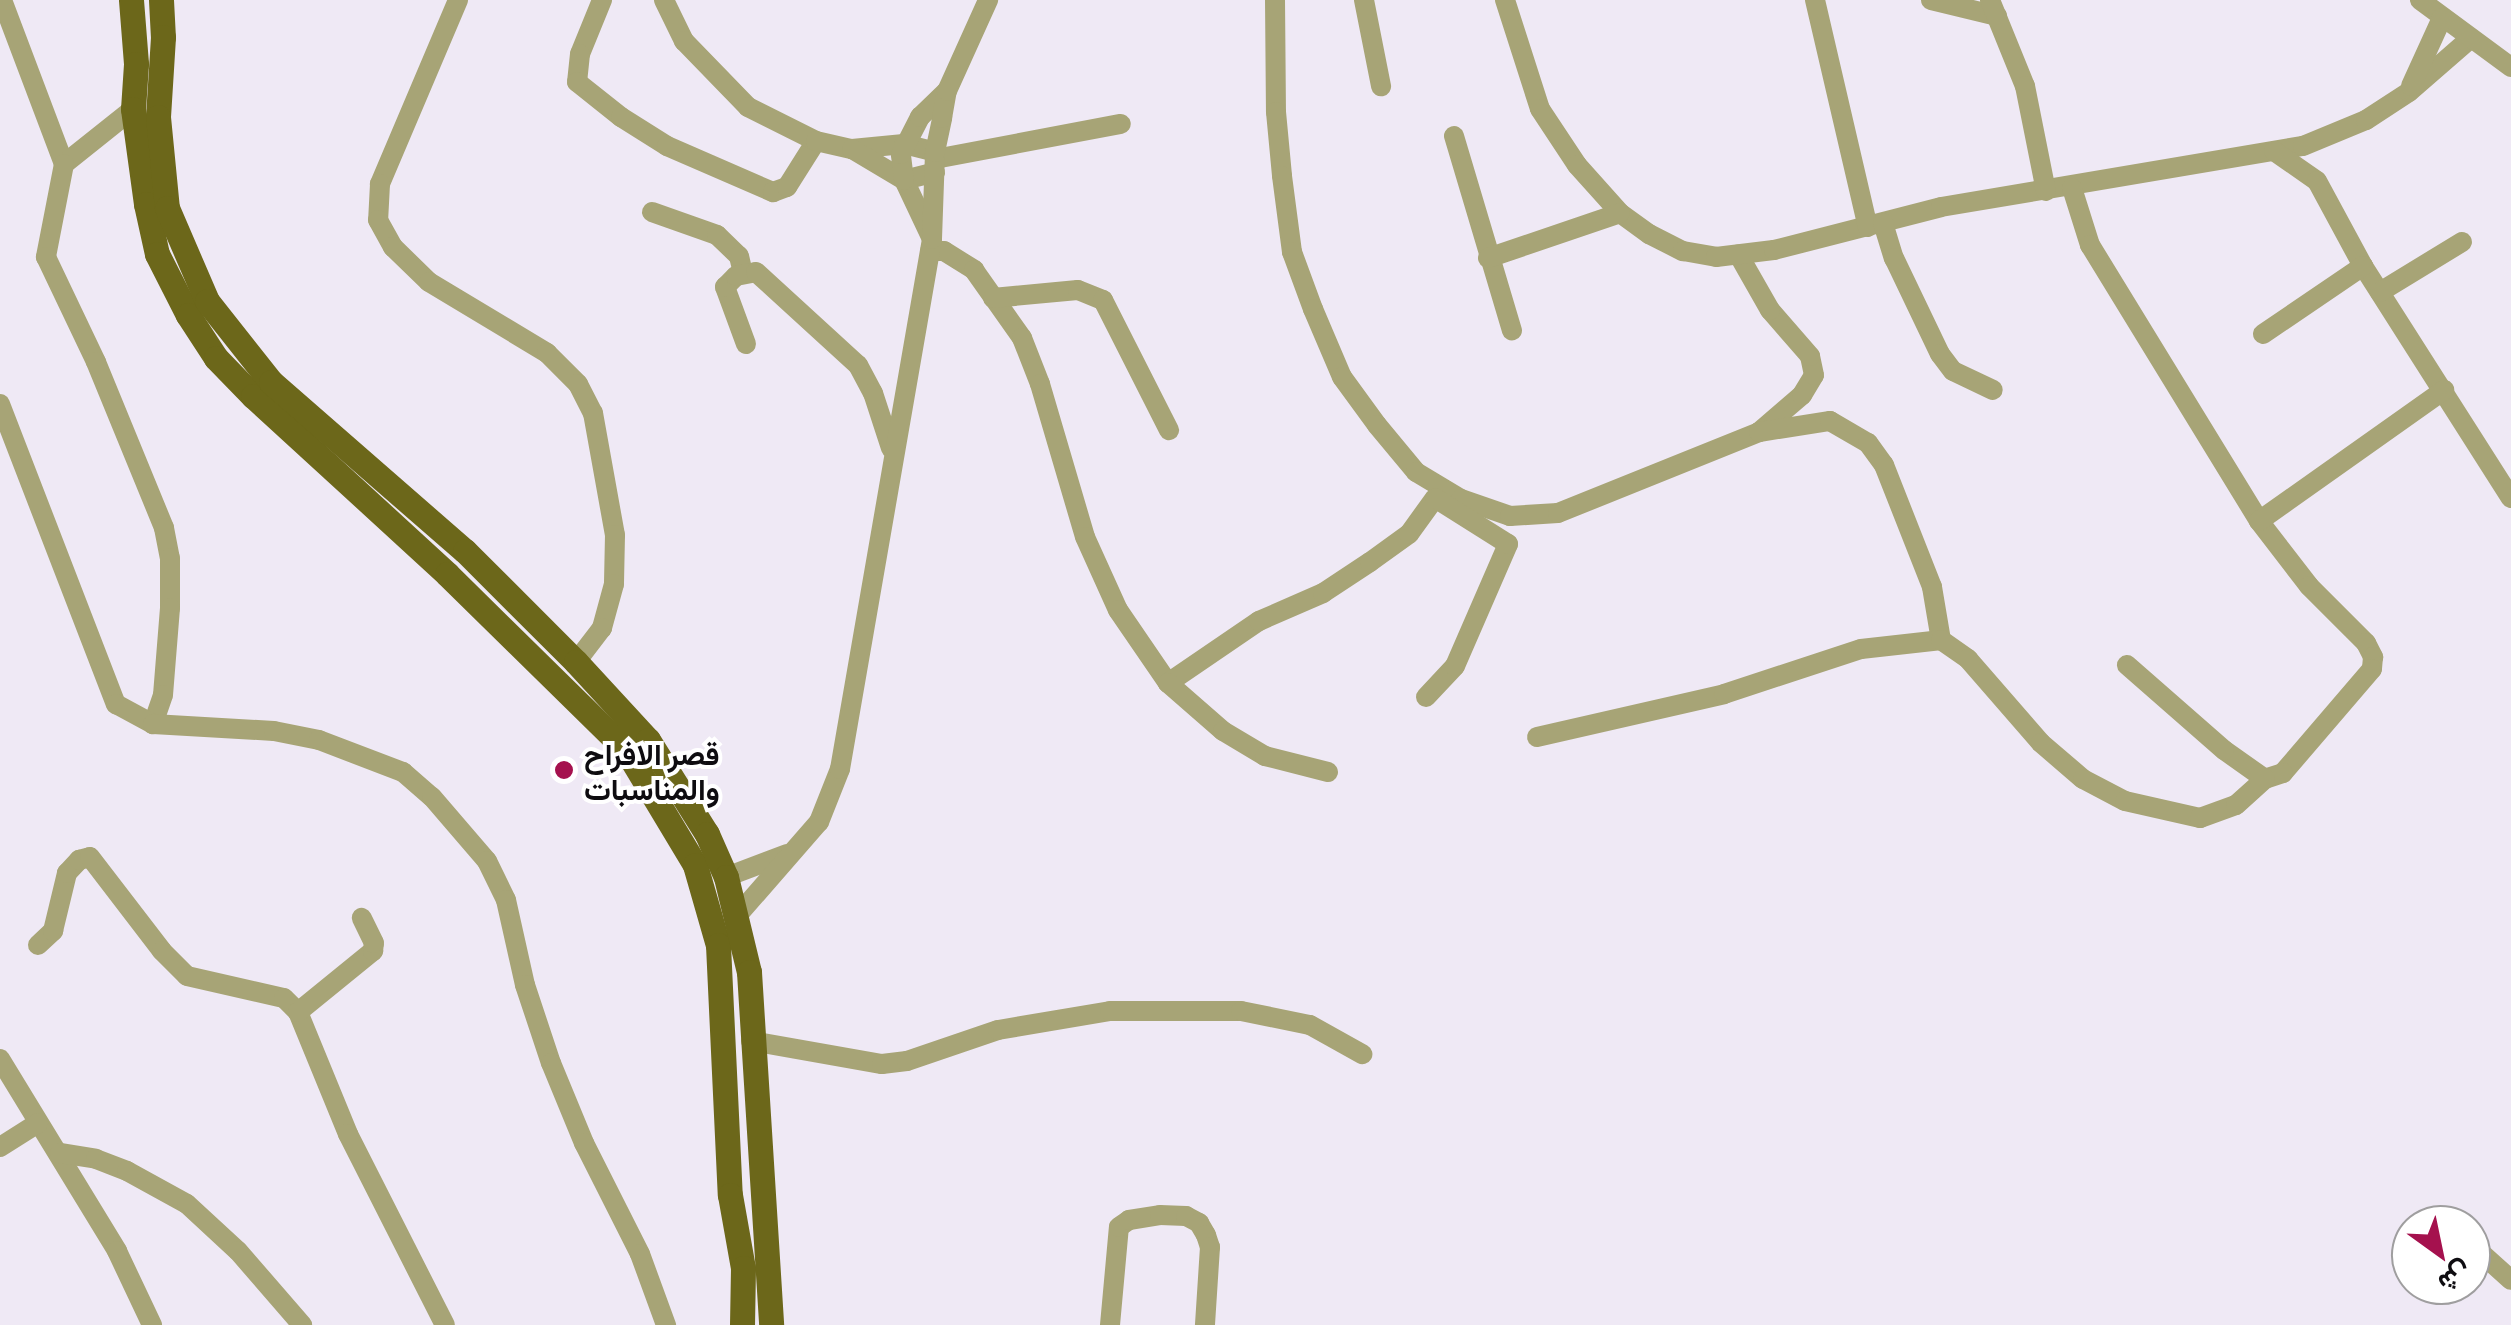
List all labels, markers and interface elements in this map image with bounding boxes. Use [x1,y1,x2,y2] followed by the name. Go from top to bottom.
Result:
[584,735,720,806] place label: قصر الافراح والمناسبات
[553,759,575,781] marker: قصر الافراح والمناسبات
[2391,1205,2491,1305] north arrow
[2433,1255,2480,1302] text: ش

